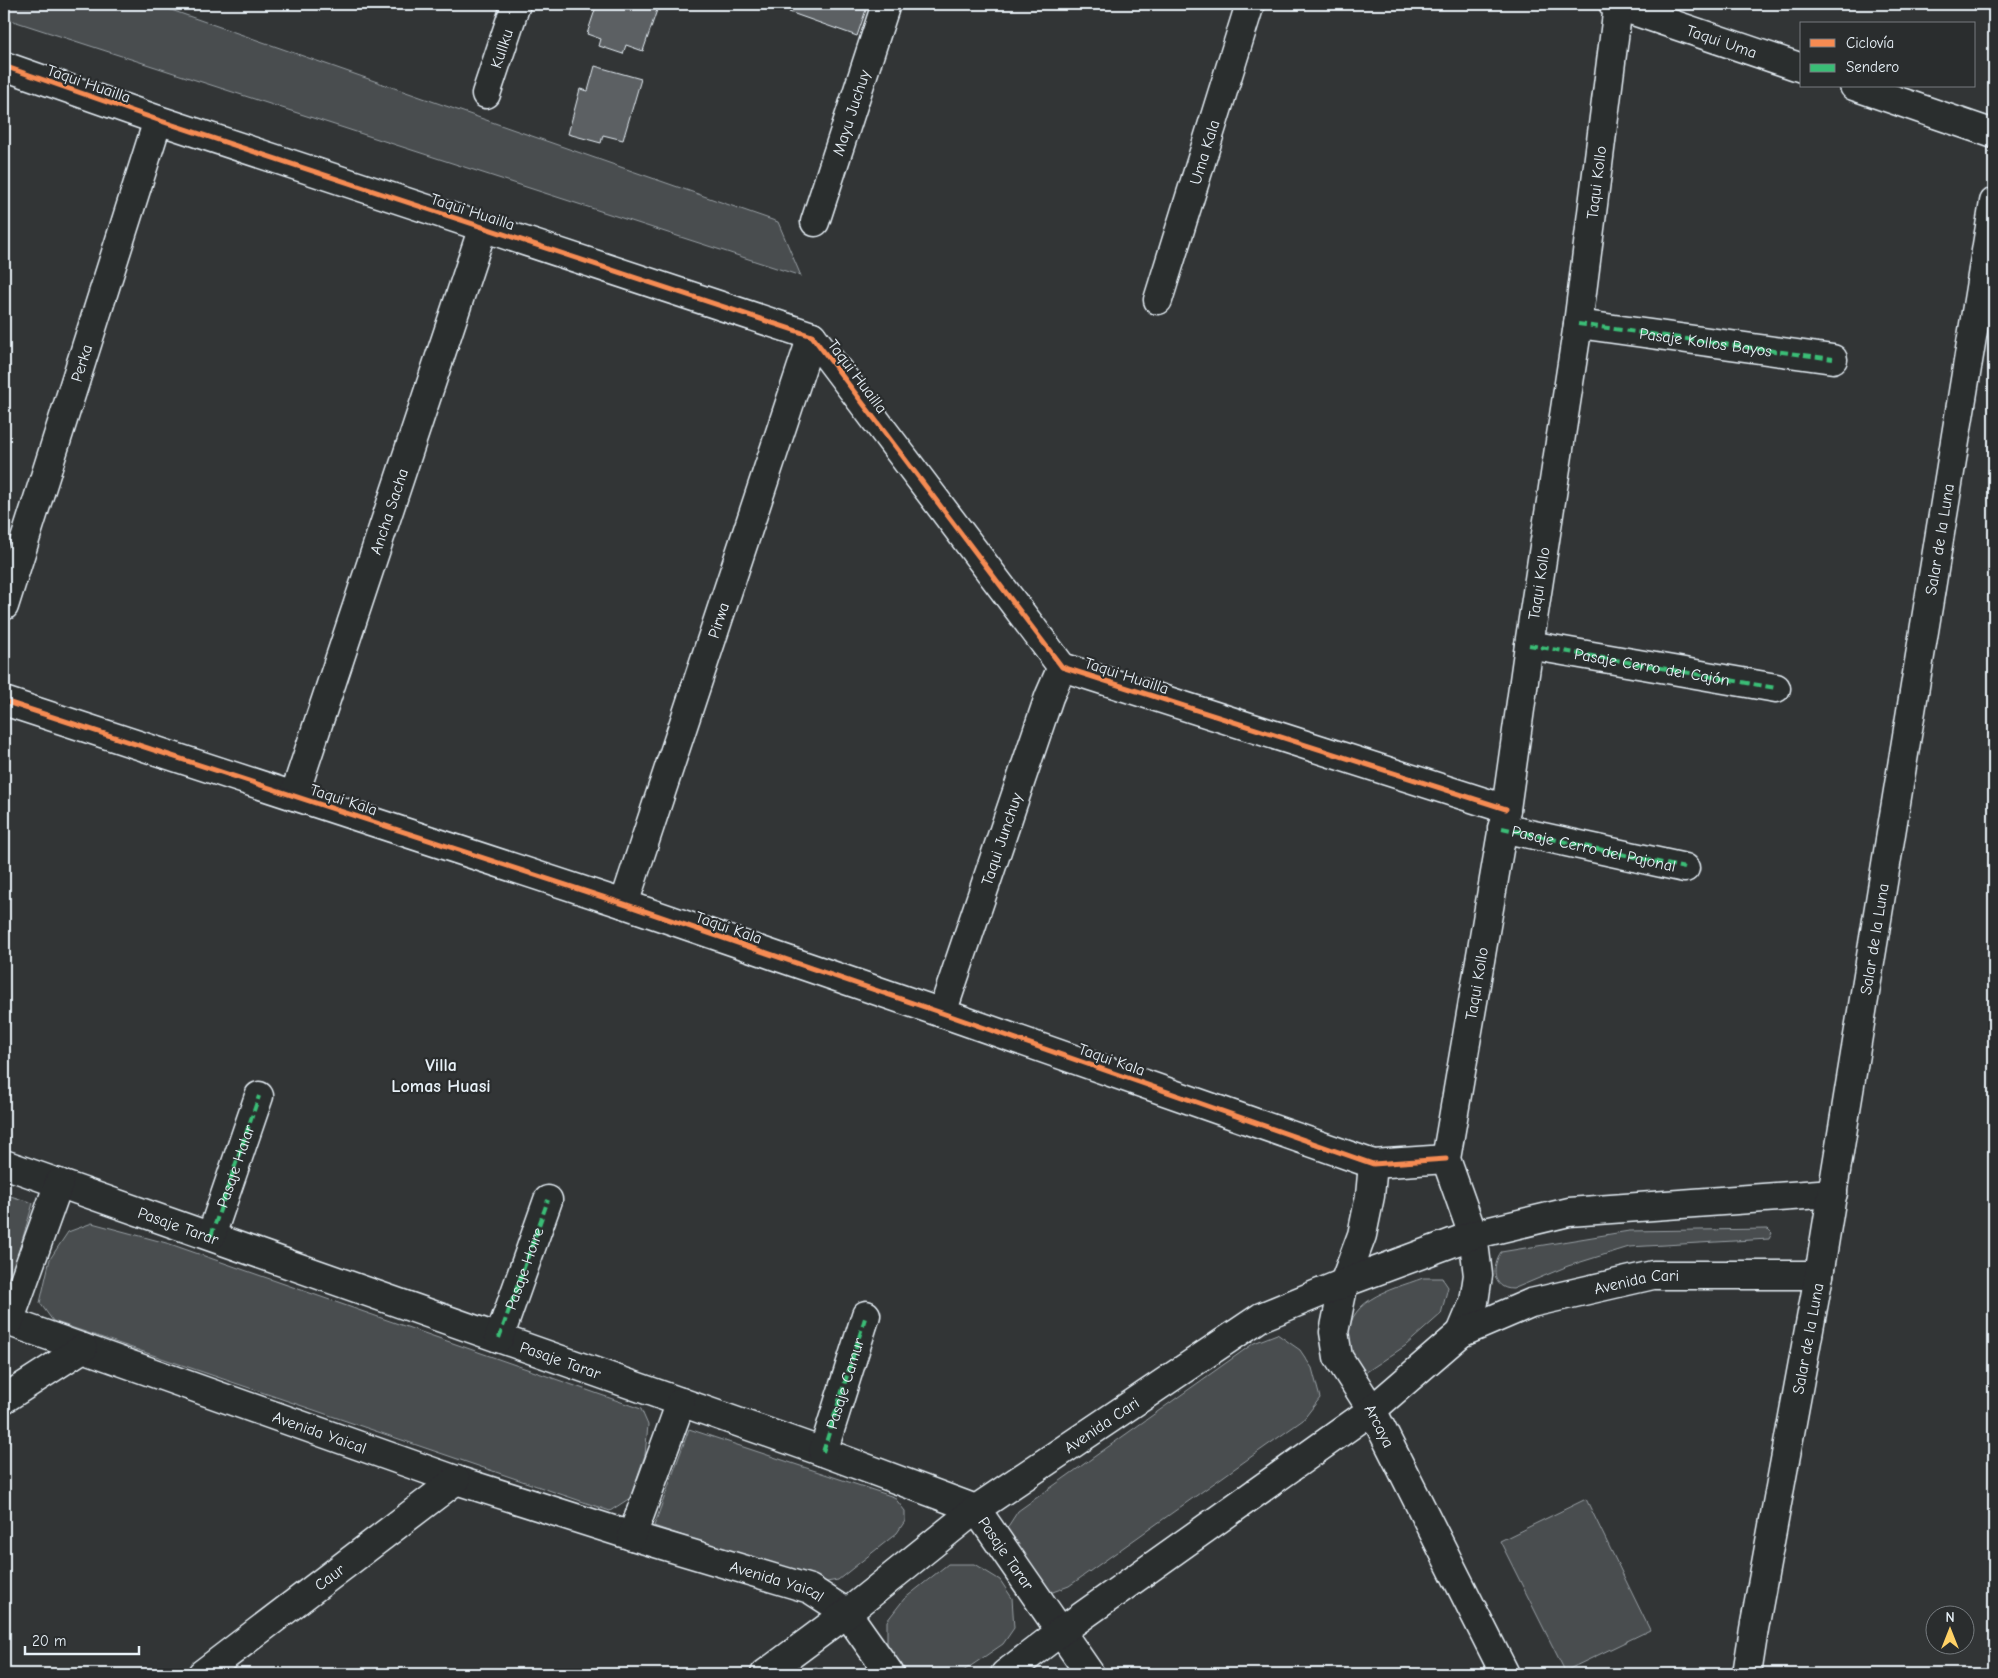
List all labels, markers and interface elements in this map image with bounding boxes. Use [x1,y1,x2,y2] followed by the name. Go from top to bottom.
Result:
[1684,22,1759,62] street label: Taqui Uma
[1800,22,1976,88] legend
[487,27,517,71] street label: Kullku
[1846,34,1894,52] text: Ciclovía
[1846,58,1899,76] text: Sendero
[44,61,133,107] street label: Taqui Huailla
[829,67,874,158] street label: Mayu Juchuy
[1186,118,1223,187] street label: Uma Kala
[1583,145,1610,220] street label: Taqui Kollo
[428,190,517,234] street label: Taqui Huailla
[1638,325,1773,361] street label: Pasaje Kollos Bayos
[824,336,891,417] street label: Taqui Huailla
[68,342,96,384] street label: Perka
[367,466,412,557] street label: Ancha Sacha
[1922,482,1958,596] street label: Salar de la Luna
[1525,546,1554,621] street label: Taqui Kollo
[705,600,733,641] street label: Pirwa
[1573,645,1731,690] street label: Pasaje Cerro del Cajón
[1082,654,1171,698] street label: Taqui Huailla
[308,781,380,819] street label: Taqui Kala
[978,790,1026,888] street label: Taqui Junchuy
[1510,822,1677,876] street label: Pasaje Cerro del Pajonal
[1857,882,1893,996] street label: Salar de la Luna
[693,908,764,948] street label: Taqui Kala
[1462,946,1492,1021] street label: Taqui Kollo
[1076,1040,1147,1080] street label: Taqui Kala
[391,1055,491,1097] district label: Villa Lomas Huasi
[213,1122,259,1210] street label: Pasaje Halar
[135,1204,222,1249] street label: Pasaje Tarar
[502,1225,548,1312] street label: Pasaje Hoire
[1592,1267,1679,1298] street label: Avenida Cari
[1789,1282,1827,1396] street label: Salar de la Luna
[823,1335,868,1431] street label: Pasaje Camur
[517,1338,604,1383] street label: Pasaje Tarar
[1061,1394,1143,1457] street label: Avenida Cari
[1361,1401,1397,1451] street label: Arcaya
[270,1408,369,1458] street label: Avenida Yaical
[974,1514,1037,1594] street label: Pasaje Tarar
[728,1558,827,1606] street label: Avenida Yaical
[311,1560,349,1595] street label: Caur
[1926,1606,1976,1656] north arrow
[1945,1609,1955,1626] text: N
[25,1623,139,1655] scale bar
[32,1632,66,1650] text: 20 m

